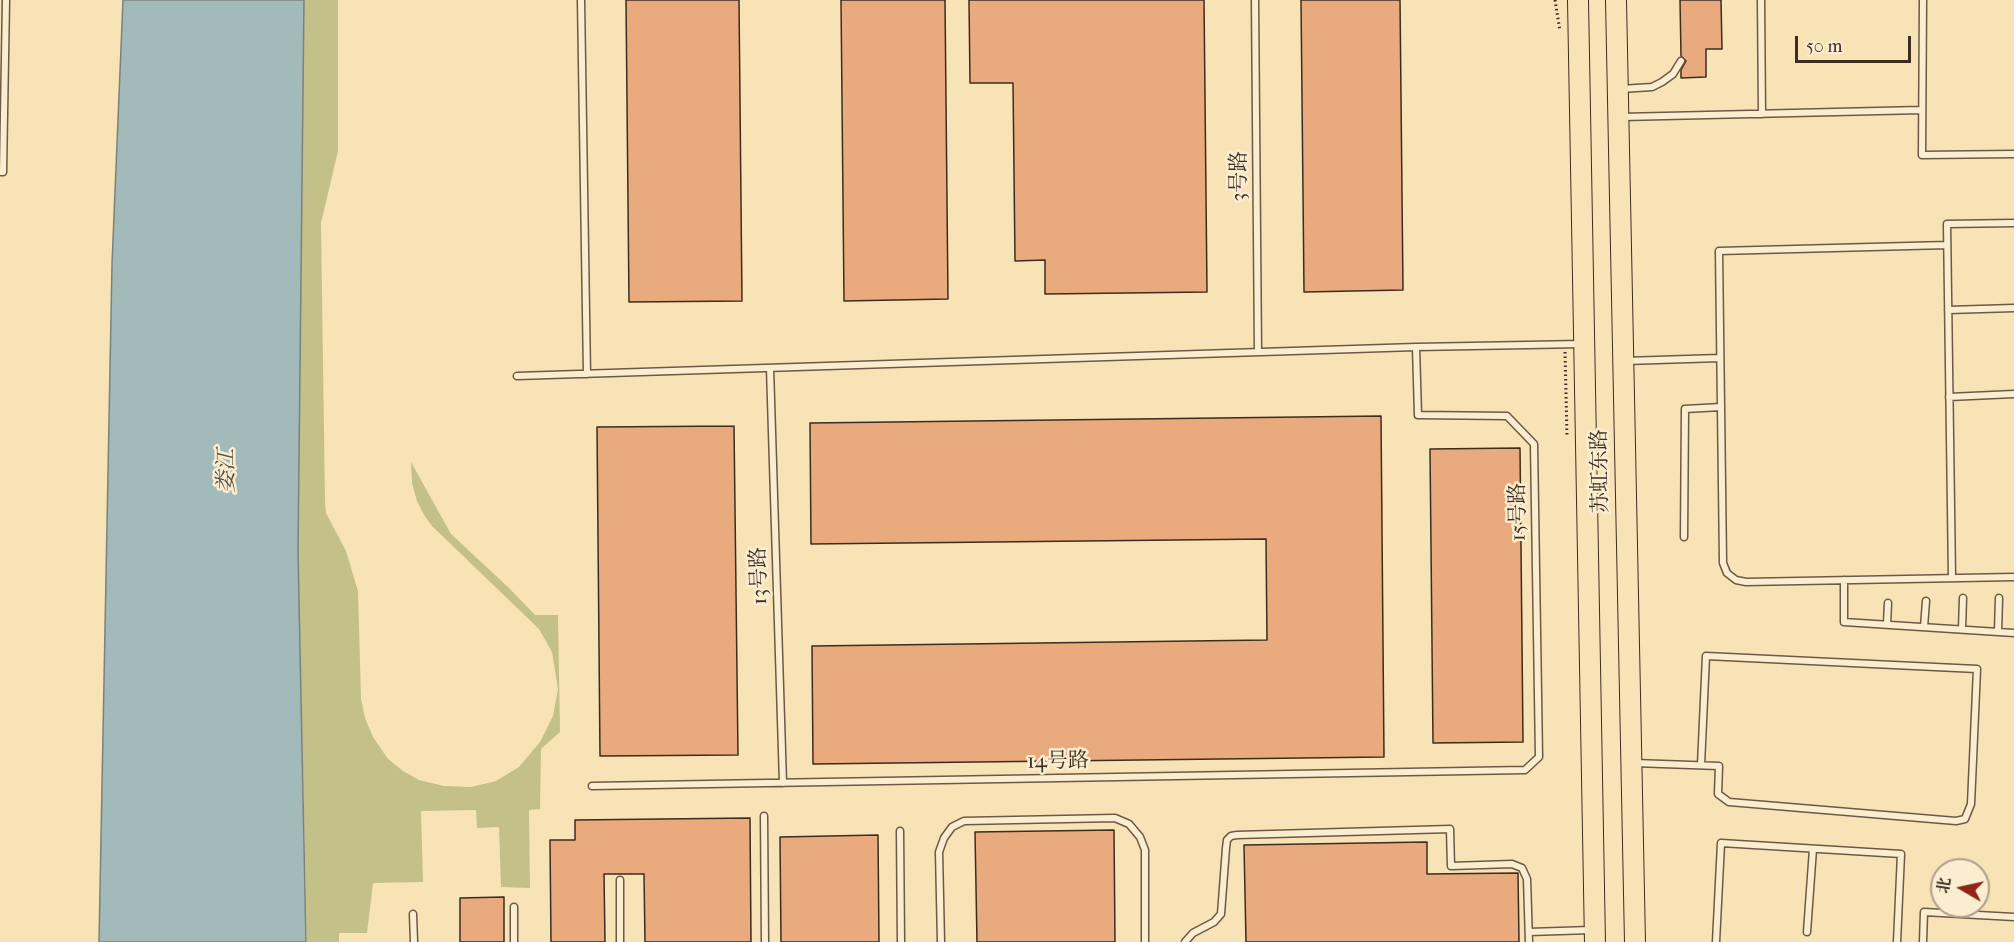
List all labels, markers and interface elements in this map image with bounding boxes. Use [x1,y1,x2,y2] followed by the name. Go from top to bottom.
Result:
[1798,24,1914,62] scale bar
[1806,36,1842,57] text: 50 m
[1227,151,1253,201] street label: 3号路
[1588,429,1614,513] street label: 苏虹东路
[215,449,241,493] water label: 娄江
[1506,483,1532,541] street label: 15号路
[746,547,774,605] street label: 13号路
[1027,749,1089,775] street label: 14号路
[1930,858,1990,918] north arrow
[1933,876,1954,895] text: 北

